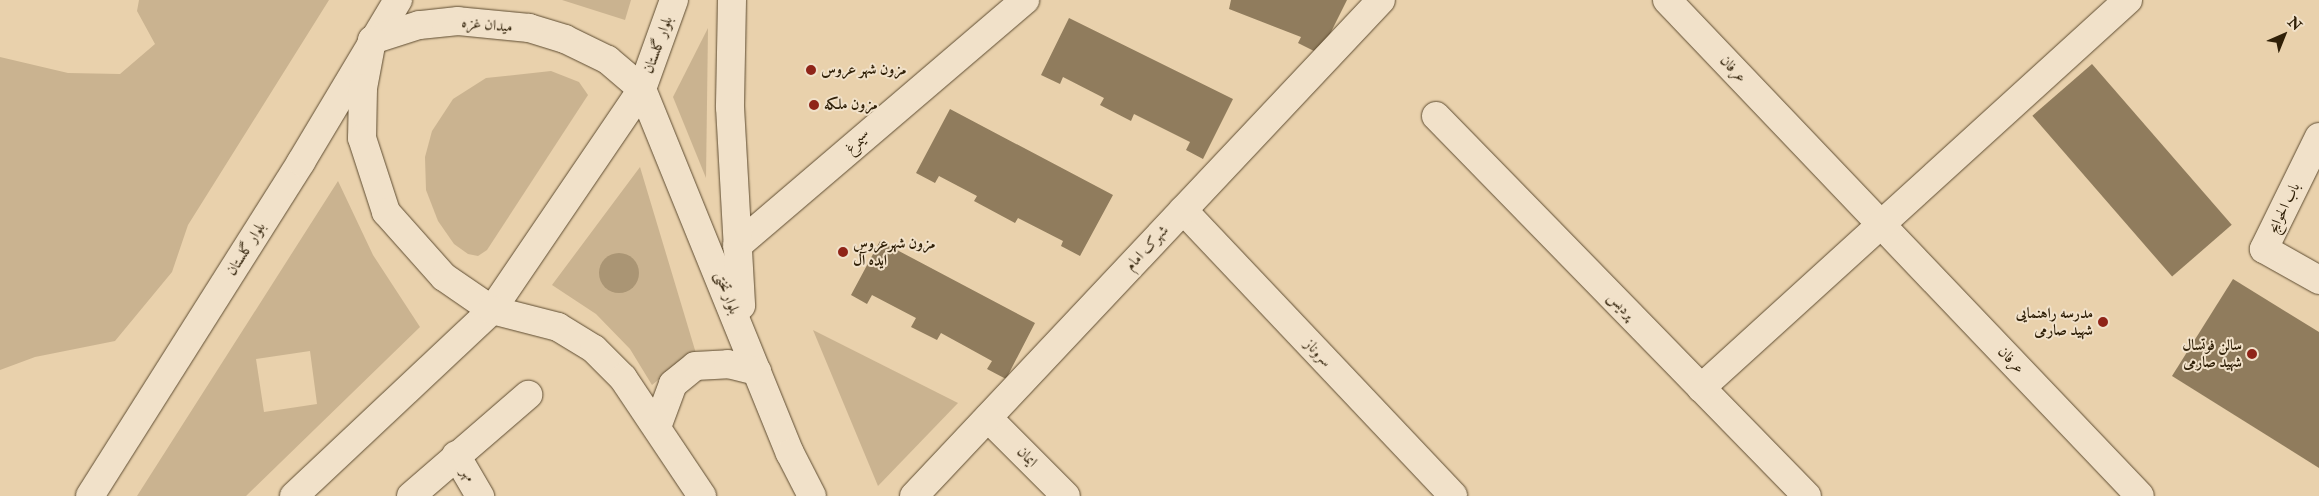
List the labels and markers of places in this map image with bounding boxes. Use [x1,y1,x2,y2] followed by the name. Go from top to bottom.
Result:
[821,61,907,79] place label: مزون شهر عروس
[805,64,817,76] marker: مزون شهر عروس
[824,96,878,114] place label: مزون ملکه
[808,99,820,111] marker: مزون ملکه
[853,234,935,269] place label: مزون شهرعروس ایده آل
[837,246,849,258] marker: مزون شهرعروس ایده آل
[2016,304,2093,339] place label: مدرسه راهنمایی شهید صارمی
[2097,316,2109,328] marker: مدرسه راهنمایی شهید صارمی
[2182,336,2242,371] place label: سالن فوتسال شهید صارمی
[2246,348,2258,360] marker: سالن فوتسال شهید صارمی

